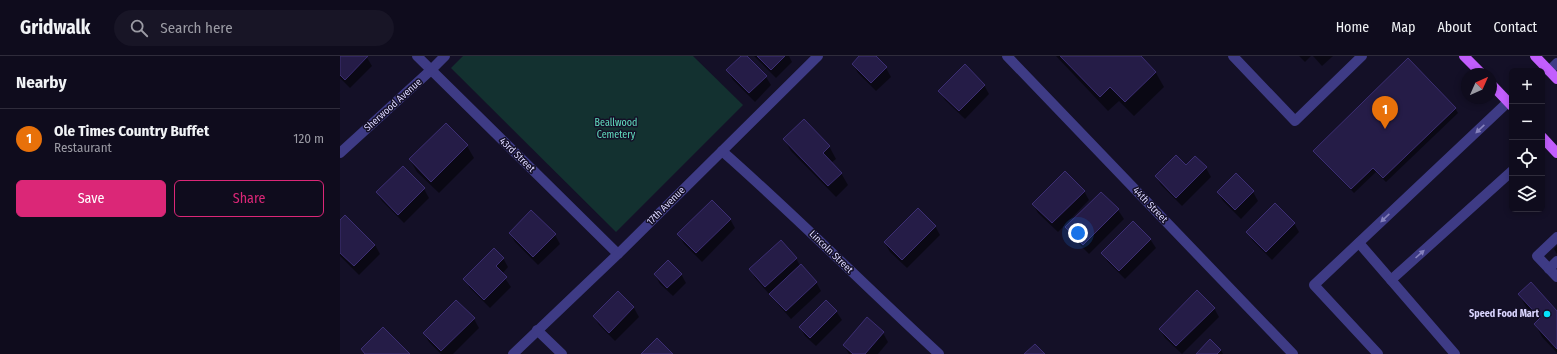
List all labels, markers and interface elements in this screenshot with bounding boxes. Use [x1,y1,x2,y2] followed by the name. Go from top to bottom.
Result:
[114,10,394,46] search box
[20,16,90,39] text: Gridwalk
[128,17,150,39] icon: search
[160,19,233,37] text: Search here
[1336,19,1369,36] text: Home
[1391,19,1415,36] text: Map
[1437,19,1472,36] text: About
[1494,19,1537,36] text: Contact
[1461,68,1497,104] north arrow
[1509,68,1545,212] map controls
[1509,68,1545,104] button: +
[16,72,67,93] text: Nearby
[362,76,424,134] street label: Sherwood Avenue
[1372,96,1398,129] pin: 1
[1509,104,1545,140] button: −
[595,117,637,141] park label: Beallwood Cemetery
[54,122,209,140] text: Ole Times Country Buffet
[1475,124,1485,133] one-way arrow
[26,131,32,146] text: 1
[293,131,324,146] text: 120 m
[497,135,538,175] street label: 43rd Street
[54,140,112,155] text: Restaurant
[1509,140,1545,176] button: locate
[1509,176,1545,212] button: layers
[16,180,166,217] button: Save
[174,180,324,217] button: Share
[644,184,688,228] street label: 17th Avenue
[1130,185,1171,226] street label: 44th Street
[1381,213,1390,222] one-way arrow
[1068,223,1088,243] your location
[807,228,856,276] street label: Lincoln Street
[1415,250,1425,259] one-way arrow
[1469,308,1539,320] place label: Speed Food Mart
[1542,309,1552,319] marker: Speed Food Mart

